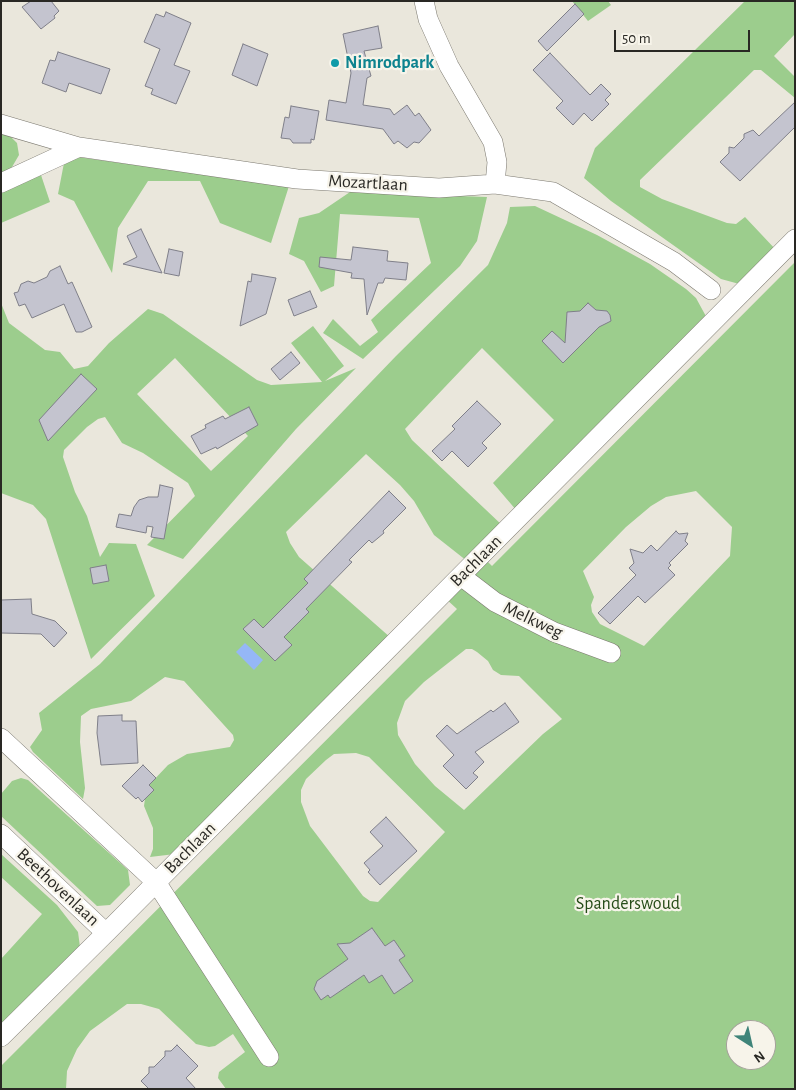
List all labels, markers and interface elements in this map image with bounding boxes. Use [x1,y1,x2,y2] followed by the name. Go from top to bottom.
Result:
[616,20,752,52] scale bar
[622,31,651,46] text: 50 m
[345,52,434,74] place label: Nimrodpark
[329,57,341,69] marker: Nimrodpark
[328,170,408,196] street label: Mozartlaan
[446,531,506,591] street label: Bachlaan
[500,597,566,643] street label: Melkweg
[160,818,220,878] street label: Bachlaan
[12,843,104,931] street label: Beethovenlaan
[576,893,680,915] park label: Spanderswoud
[726,1020,776,1070] north arrow
[751,1048,767,1065] text: N

